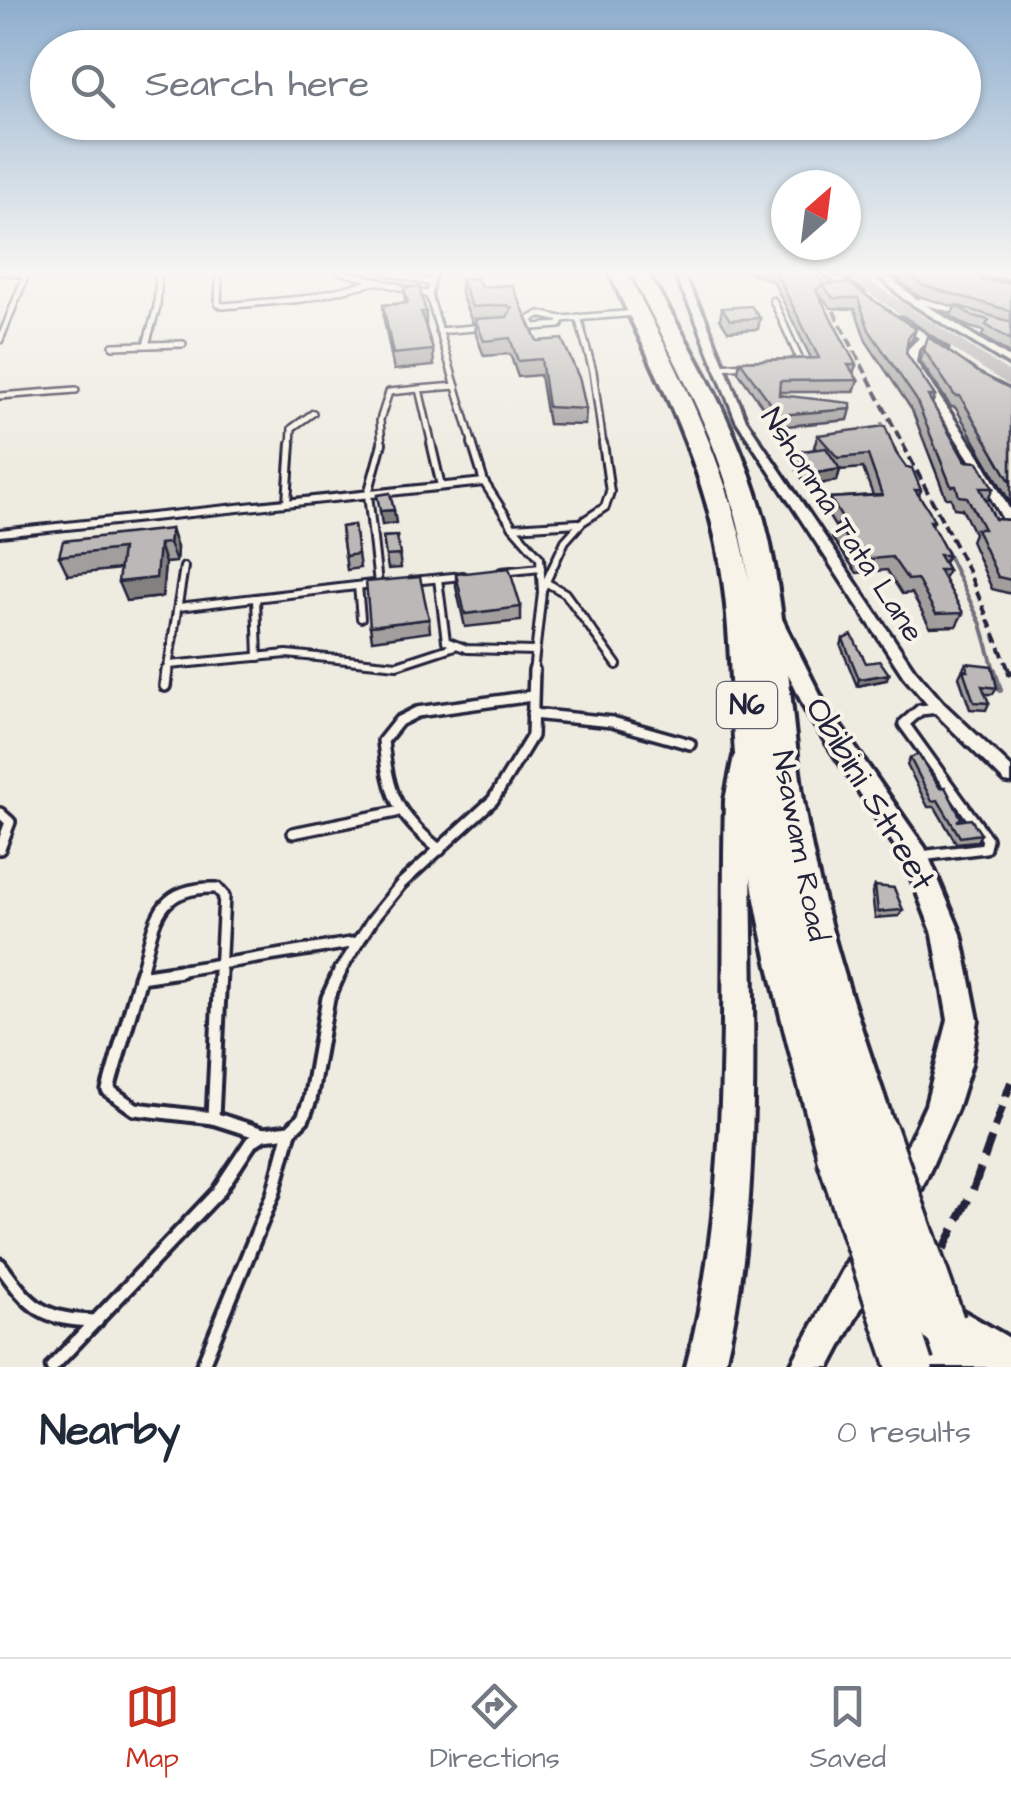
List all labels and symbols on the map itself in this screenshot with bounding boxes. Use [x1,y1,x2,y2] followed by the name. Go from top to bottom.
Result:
[771,170,861,260] north arrow
[750,400,934,650] street label: Nshonma Tata Lane
[717,682,777,728] road number: N6
[793,688,947,900] street label: Obibini Street
[761,747,839,945] street label: Nsawam Road

